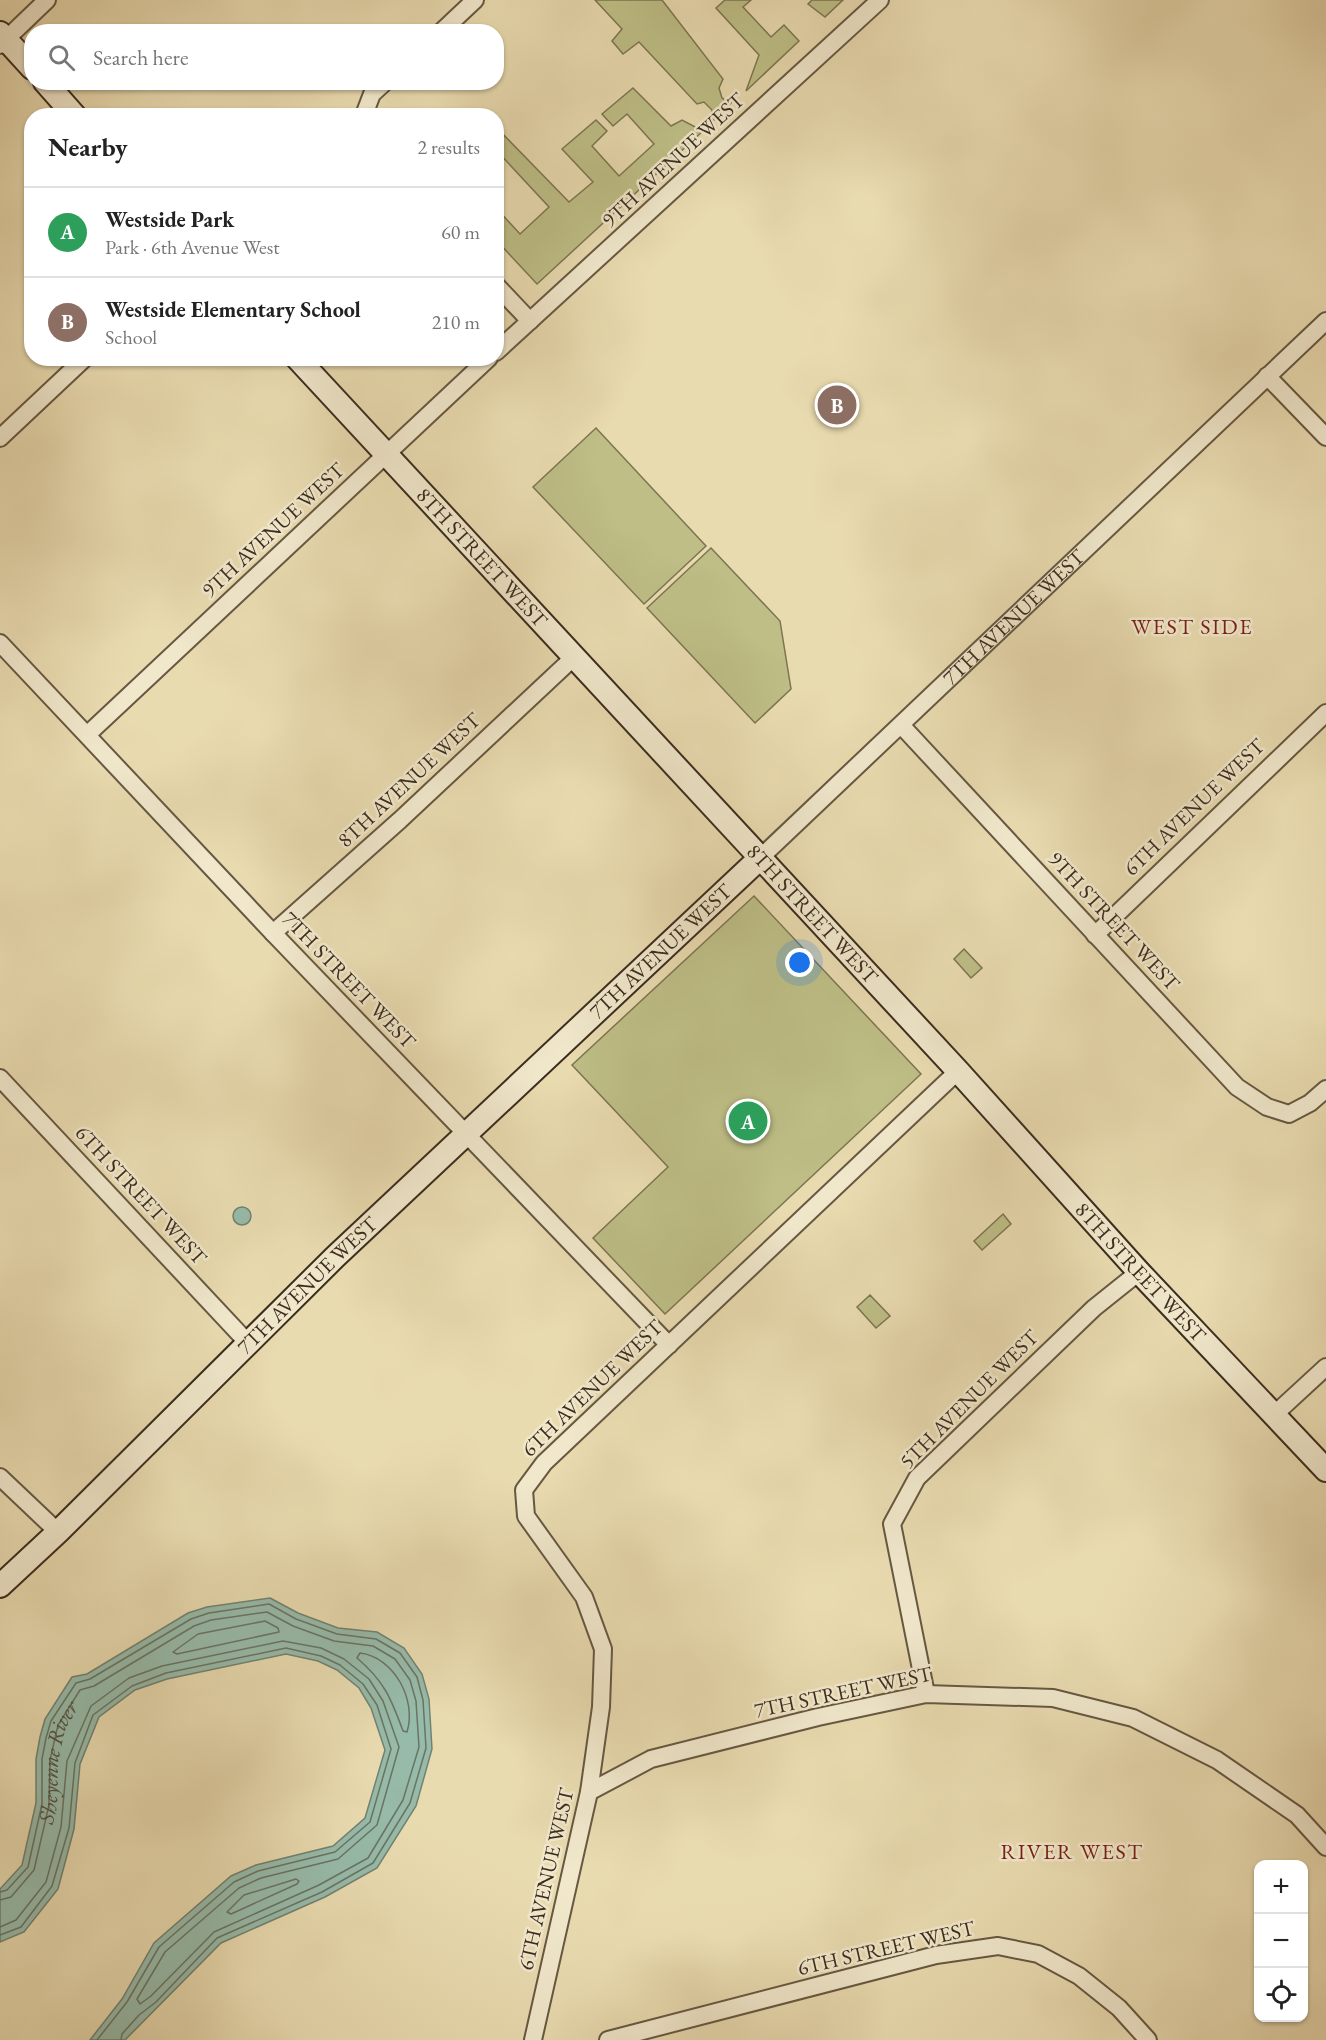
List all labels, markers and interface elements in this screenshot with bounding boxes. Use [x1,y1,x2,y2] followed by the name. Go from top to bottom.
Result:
[24,24,504,90] search box
[45,41,78,74] icon: search
[93,43,188,72] text: Search here
[595,86,751,233] street label: 9TH AVENUE WEST
[48,130,128,164] text: Nearby
[417,134,480,160] text: 2 results
[105,205,234,234] text: Westside Park
[60,219,75,245] text: A
[441,219,480,245] text: 60 m
[105,234,280,260] text: Park · 6th Avenue West
[105,295,361,324] text: Westside Elementary School
[61,309,74,335] text: B
[432,309,480,335] text: 210 m
[105,324,157,350] text: School
[818,382,856,428] pin: B
[195,456,351,603] street label: 9TH AVENUE WEST
[411,482,554,633] street label: 8TH STREET WEST
[936,543,1091,691] street label: 7TH AVENUE WEST
[1131,612,1253,641] district label: WEST SIDE
[331,706,487,853] street label: 8TH AVENUE WEST
[1117,732,1271,881] street label: 6TH AVENUE WEST
[741,838,885,990] street label: 8TH STREET WEST
[1043,845,1187,997] street label: 9TH STREET WEST
[583,877,738,1025] street label: 7TH AVENUE WEST
[277,905,423,1055] street label: 7TH STREET WEST
[785,948,814,977] your location
[728,1098,768,1144] pin: A
[70,1119,214,1271] street label: 6TH STREET WEST
[1070,1196,1213,1348] street label: 8TH STREET WEST
[231,1210,384,1360] street label: 7TH AVENUE WEST
[515,1313,669,1462] street label: 6TH AVENUE WEST
[893,1323,1045,1474] street label: 5TH AVENUE WEST
[752,1659,935,1724] street label: 7TH STREET WEST
[31,1694,86,1828] water label: Sheyenne River
[511,1784,580,1973] street label: 6TH AVENUE WEST
[1001,1837,1143,1866] district label: RIVER WEST
[1254,1860,1308,2022] map controls
[1254,1860,1308,1914] button: +
[795,1914,978,1981] street label: 6TH STREET WEST
[1254,1914,1308,1968] button: −
[1254,1968,1308,2022] button: locate

